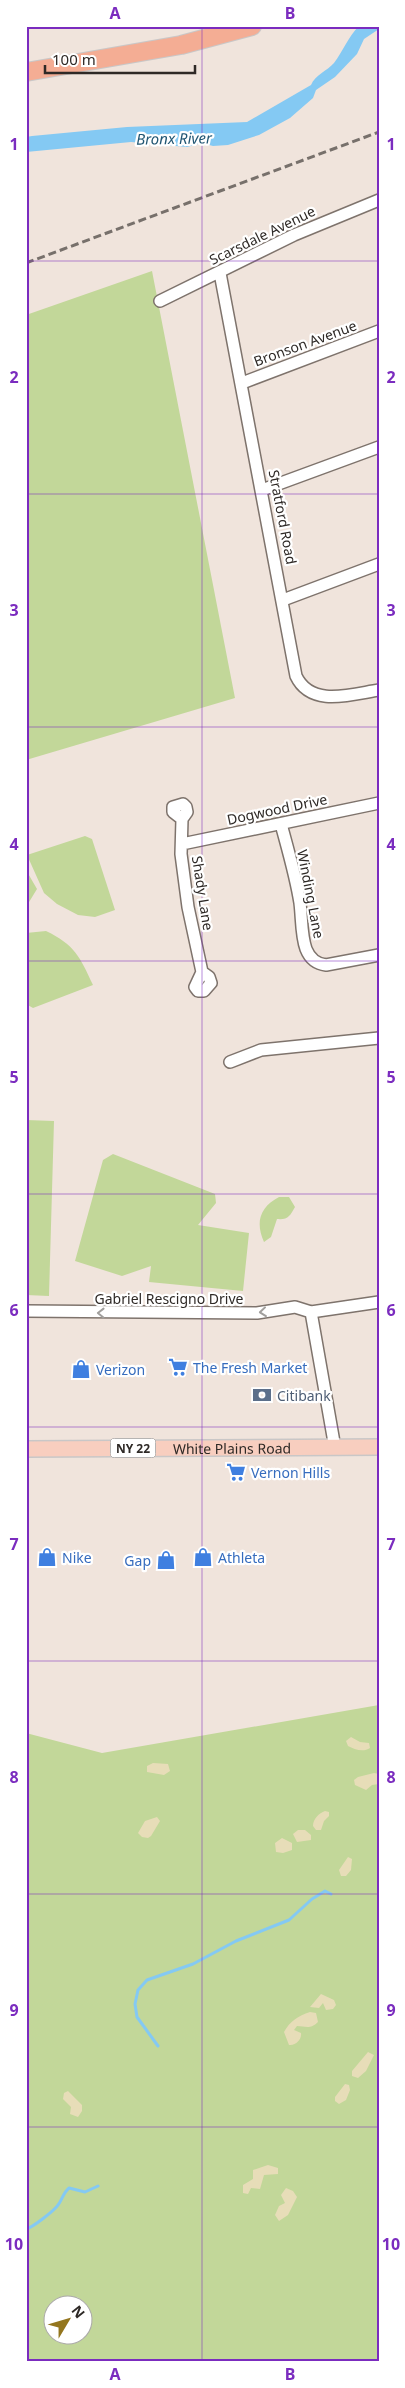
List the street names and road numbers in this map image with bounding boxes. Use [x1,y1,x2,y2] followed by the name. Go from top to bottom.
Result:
[206,201,318,269] street label: Scarsdale Avenue
[251,316,359,370] street label: Bronson Avenue
[265,468,301,566] street label: Stratford Road
[225,789,329,829] street label: Dogwood Drive
[293,848,329,940] street label: Winding Lane
[188,854,218,932] street label: Shady Lane
[95,1289,244,1308] street label: Gabriel Rescigno Drive
[173,1438,291,1458] street label: White Plains Road
[110,1439,156,1458] road number: NY 22

